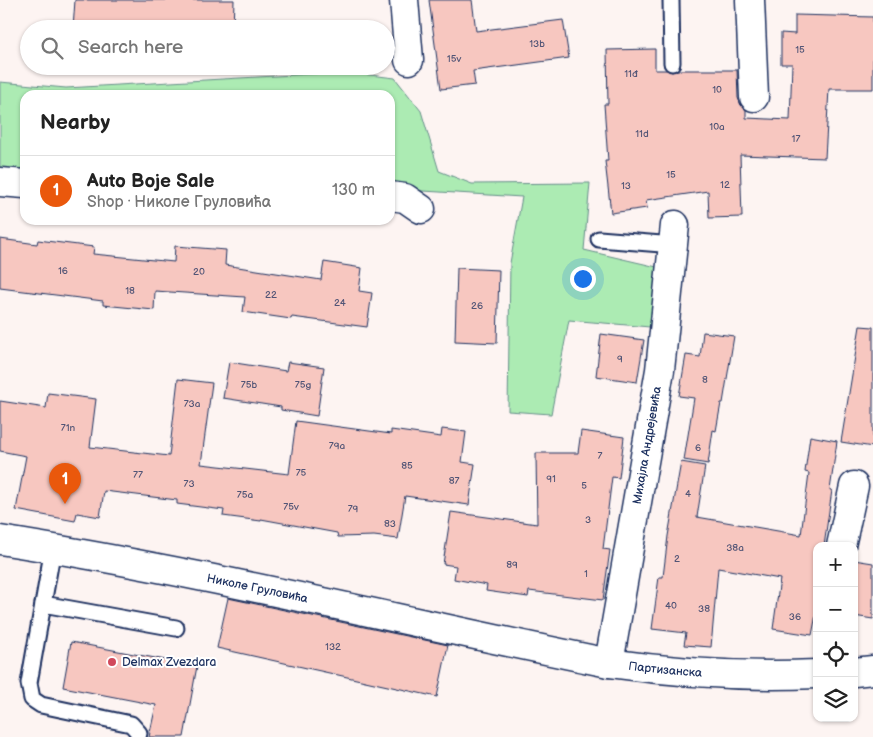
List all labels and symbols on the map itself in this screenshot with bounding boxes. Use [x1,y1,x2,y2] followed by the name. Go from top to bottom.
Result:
[529,38,545,50] house number: 13b
[795,44,805,56] house number: 15
[447,53,461,65] house number: 15v
[624,68,638,80] house number: 11đ
[712,84,722,96] house number: 10
[709,121,725,133] house number: 10a
[635,128,649,140] house number: 11d
[792,133,800,145] house number: 17
[666,169,676,181] house number: 15
[720,179,730,191] house number: 12
[621,180,631,192] house number: 13
[58,265,68,277] house number: 16
[193,266,205,278] house number: 20
[570,266,596,292] your location
[125,285,135,297] house number: 18
[265,289,277,301] house number: 22
[334,297,346,309] house number: 24
[471,300,483,312] house number: 26
[617,353,623,365] house number: 9
[702,374,708,386] house number: 8
[241,379,257,391] house number: 75b
[295,379,311,391] house number: 75g
[630,385,665,505] street label: Михајла Андрејевића
[184,398,201,410] house number: 73a
[61,422,76,434] house number: 71n
[329,440,346,452] house number: 79a
[695,442,701,454] house number: 6
[598,450,603,462] house number: 7
[401,460,413,472] house number: 85
[49,463,81,504] pin: 1
[296,467,307,479] house number: 75
[133,469,143,481] house number: 77
[546,473,556,485] house number: 91
[449,475,459,487] house number: 87
[183,478,195,490] house number: 73
[581,480,587,492] house number: 5
[685,488,691,500] house number: 4
[237,489,253,501] house number: 75a
[283,501,299,513] house number: 75v
[348,503,359,515] house number: 79
[585,514,591,526] house number: 3
[384,518,396,530] house number: 83
[726,542,744,554] house number: 38a
[674,553,680,565] house number: 2
[506,559,518,571] house number: 89
[584,568,588,580] house number: 1
[206,571,309,607] street label: Николе Груловића
[665,600,677,612] house number: 40
[698,603,710,615] house number: 38
[789,611,801,623] house number: 36
[325,641,341,653] house number: 132
[122,655,216,670] place label: Delmax Zvezdara
[106,656,118,668] marker: Delmax Zvezdara
[628,659,702,681] street label: Партизанска

